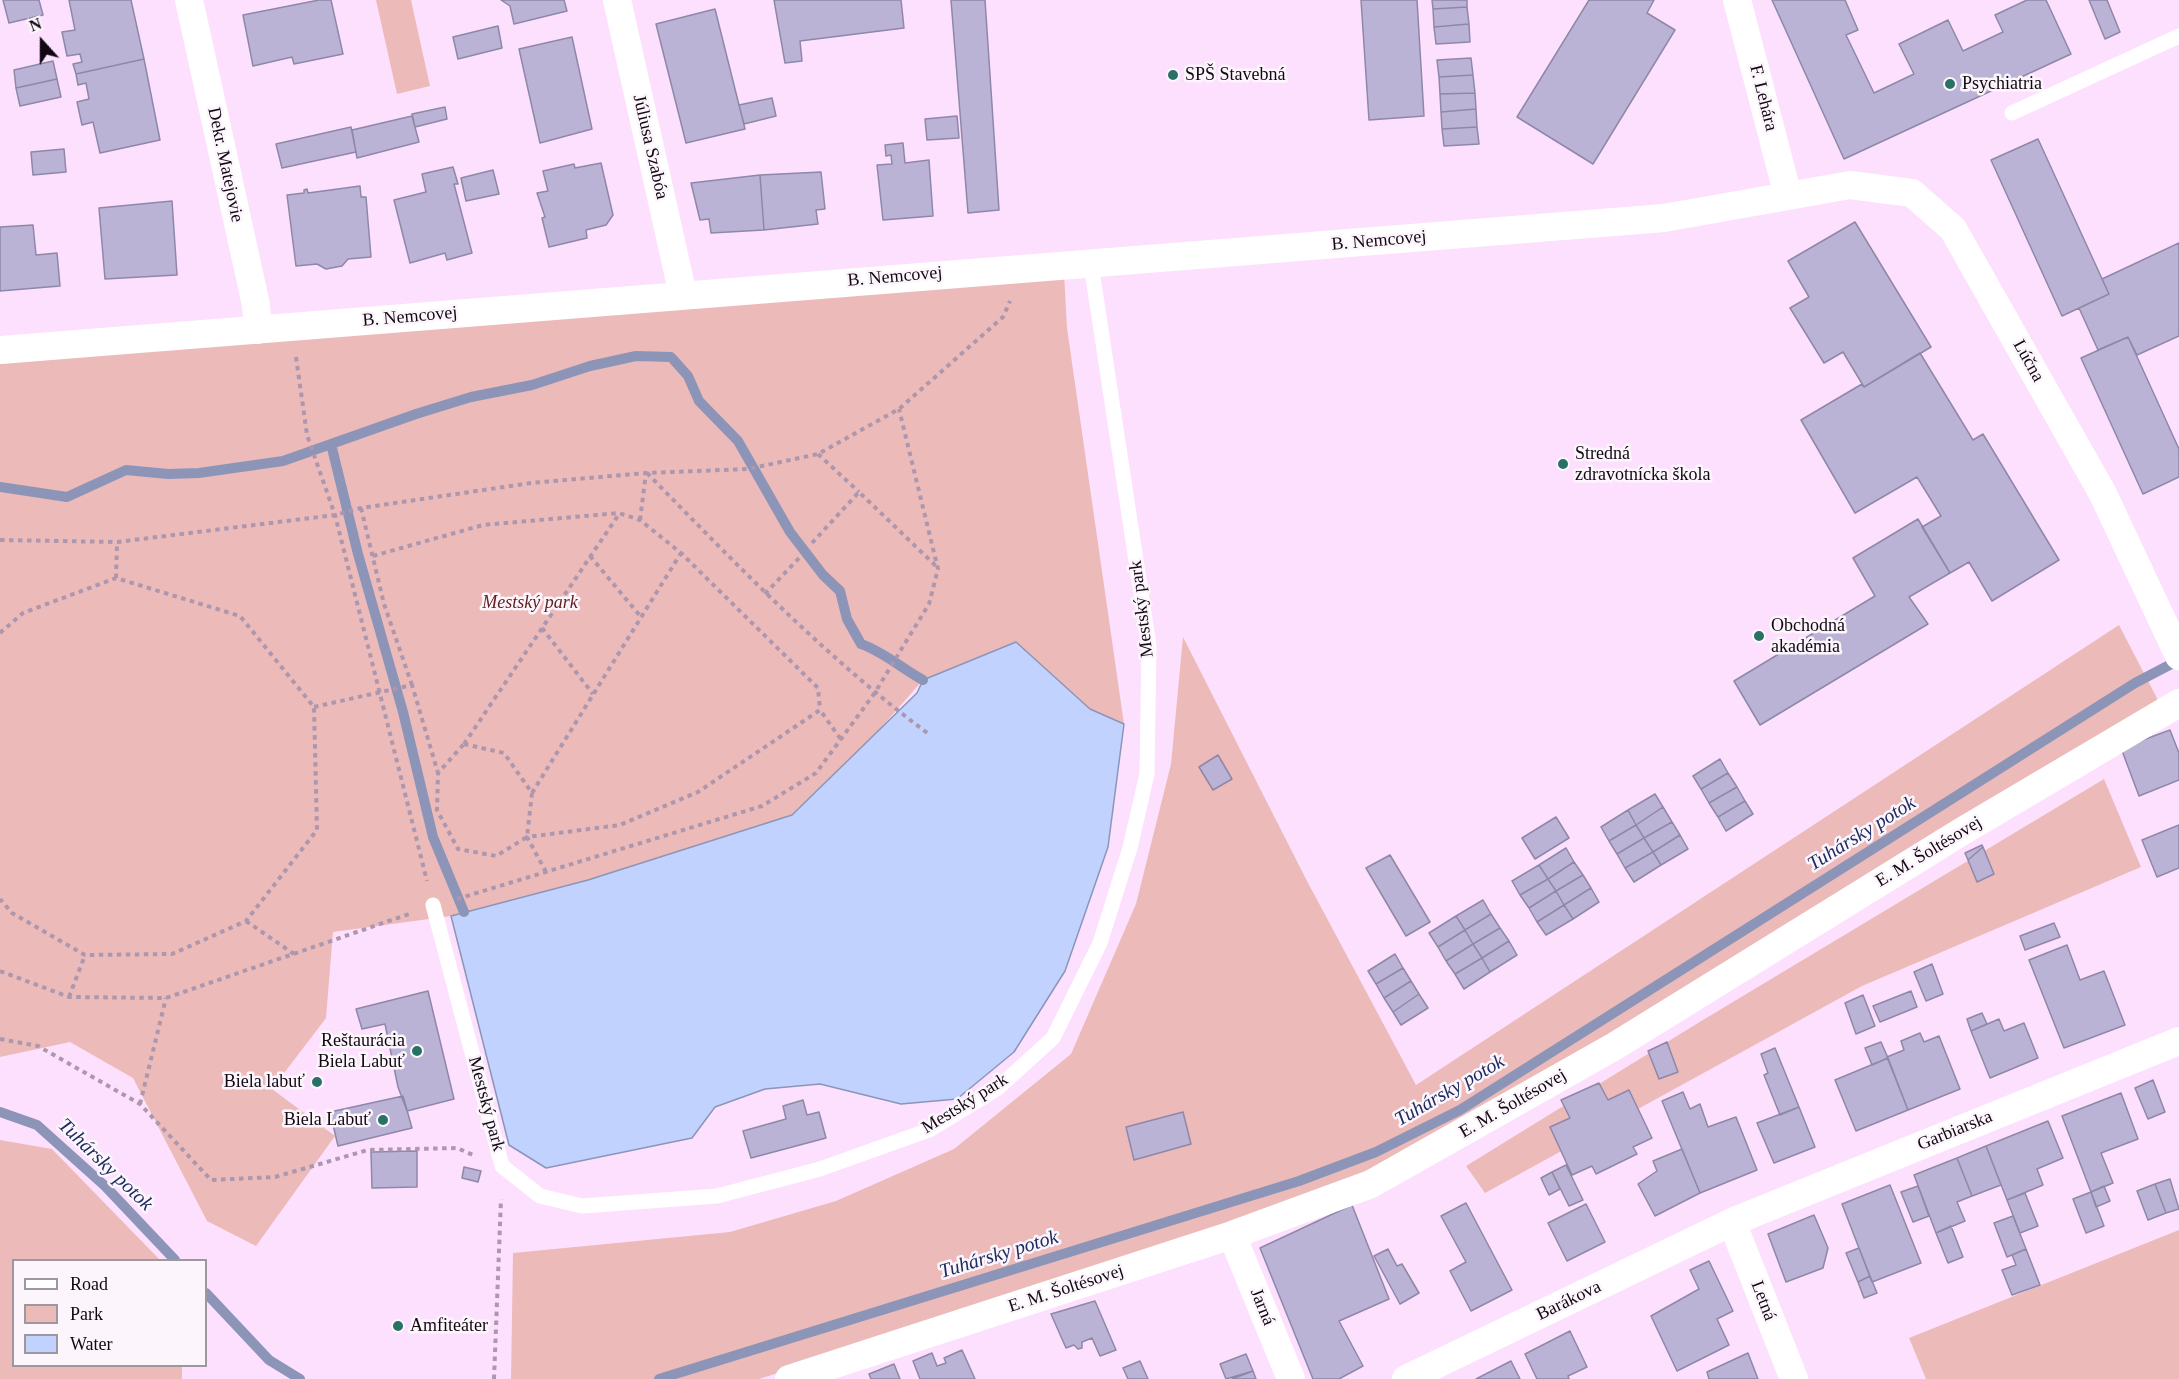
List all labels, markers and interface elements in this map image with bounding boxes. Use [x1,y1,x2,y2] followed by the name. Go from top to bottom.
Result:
[12,12,72,72] north arrow
[27,15,44,35] text: N
[1744,63,1782,133] street label: F. Lehára
[1185,64,1286,86] place label: SPŠ Stavebná
[1166,68,1180,82] marker: SPŠ Stavebná
[1962,73,2042,95] place label: Psychiatria
[1943,77,1957,91] marker: Psychiatria
[628,93,672,201] street label: Júliusa Szabóa
[202,106,248,224] street label: Dekr. Matejovie
[1331,226,1427,256] street label: B. Nemcovej
[847,262,943,292] street label: B. Nemcovej
[362,302,458,332] street label: B. Nemcovej
[2008,336,2048,386] street label: Lúčna
[1575,443,1710,486] place label: Stredná zdravotnícka škola
[1556,457,1570,471] marker: Stredná zdravotnícka škola
[1125,559,1159,659] street label: Mestský park
[482,592,578,614] park label: Mestský park
[1771,615,1845,658] place label: Obchodná akadémia
[1752,629,1766,643] marker: Obchodná akadémia
[1804,791,1920,877] water label: Tuhársky potok
[1872,812,1986,892] street label: E. M. Šoltésovej
[318,1030,405,1072] place label: Reštaurácia Biela Labuť
[410,1044,424,1058] marker: Reštaurácia Biela Labuť
[1391,1050,1509,1132] water label: Tuhársky potok
[463,1054,509,1154] street label: Mestský park
[1456,1065,1570,1143] street label: E. M. Šoltésovej
[918,1069,1012,1139] street label: Mestský park
[224,1071,305,1093] place label: Biela labuť
[310,1075,324,1089] marker: Biela labuť
[1914,1106,1996,1156] street label: Garbiarska
[284,1109,371,1131] place label: Biela Labuť
[376,1113,390,1127] marker: Biela Labuť
[53,1114,157,1216] water label: Tuhársky potok
[937,1226,1061,1284] water label: Tuhársky potok
[12,1259,207,1367] legend
[1006,1260,1126,1318] street label: E. M. Šoltésovej
[70,1274,108,1294] text: Road
[1533,1276,1605,1326] street label: Barákova
[1746,1278,1780,1324] street label: Letná
[1245,1285,1279,1329] street label: Jarná
[70,1304,103,1324] text: Park
[410,1315,488,1337] place label: Amfiteáter
[391,1319,405,1333] marker: Amfiteáter
[70,1334,113,1354] text: Water

